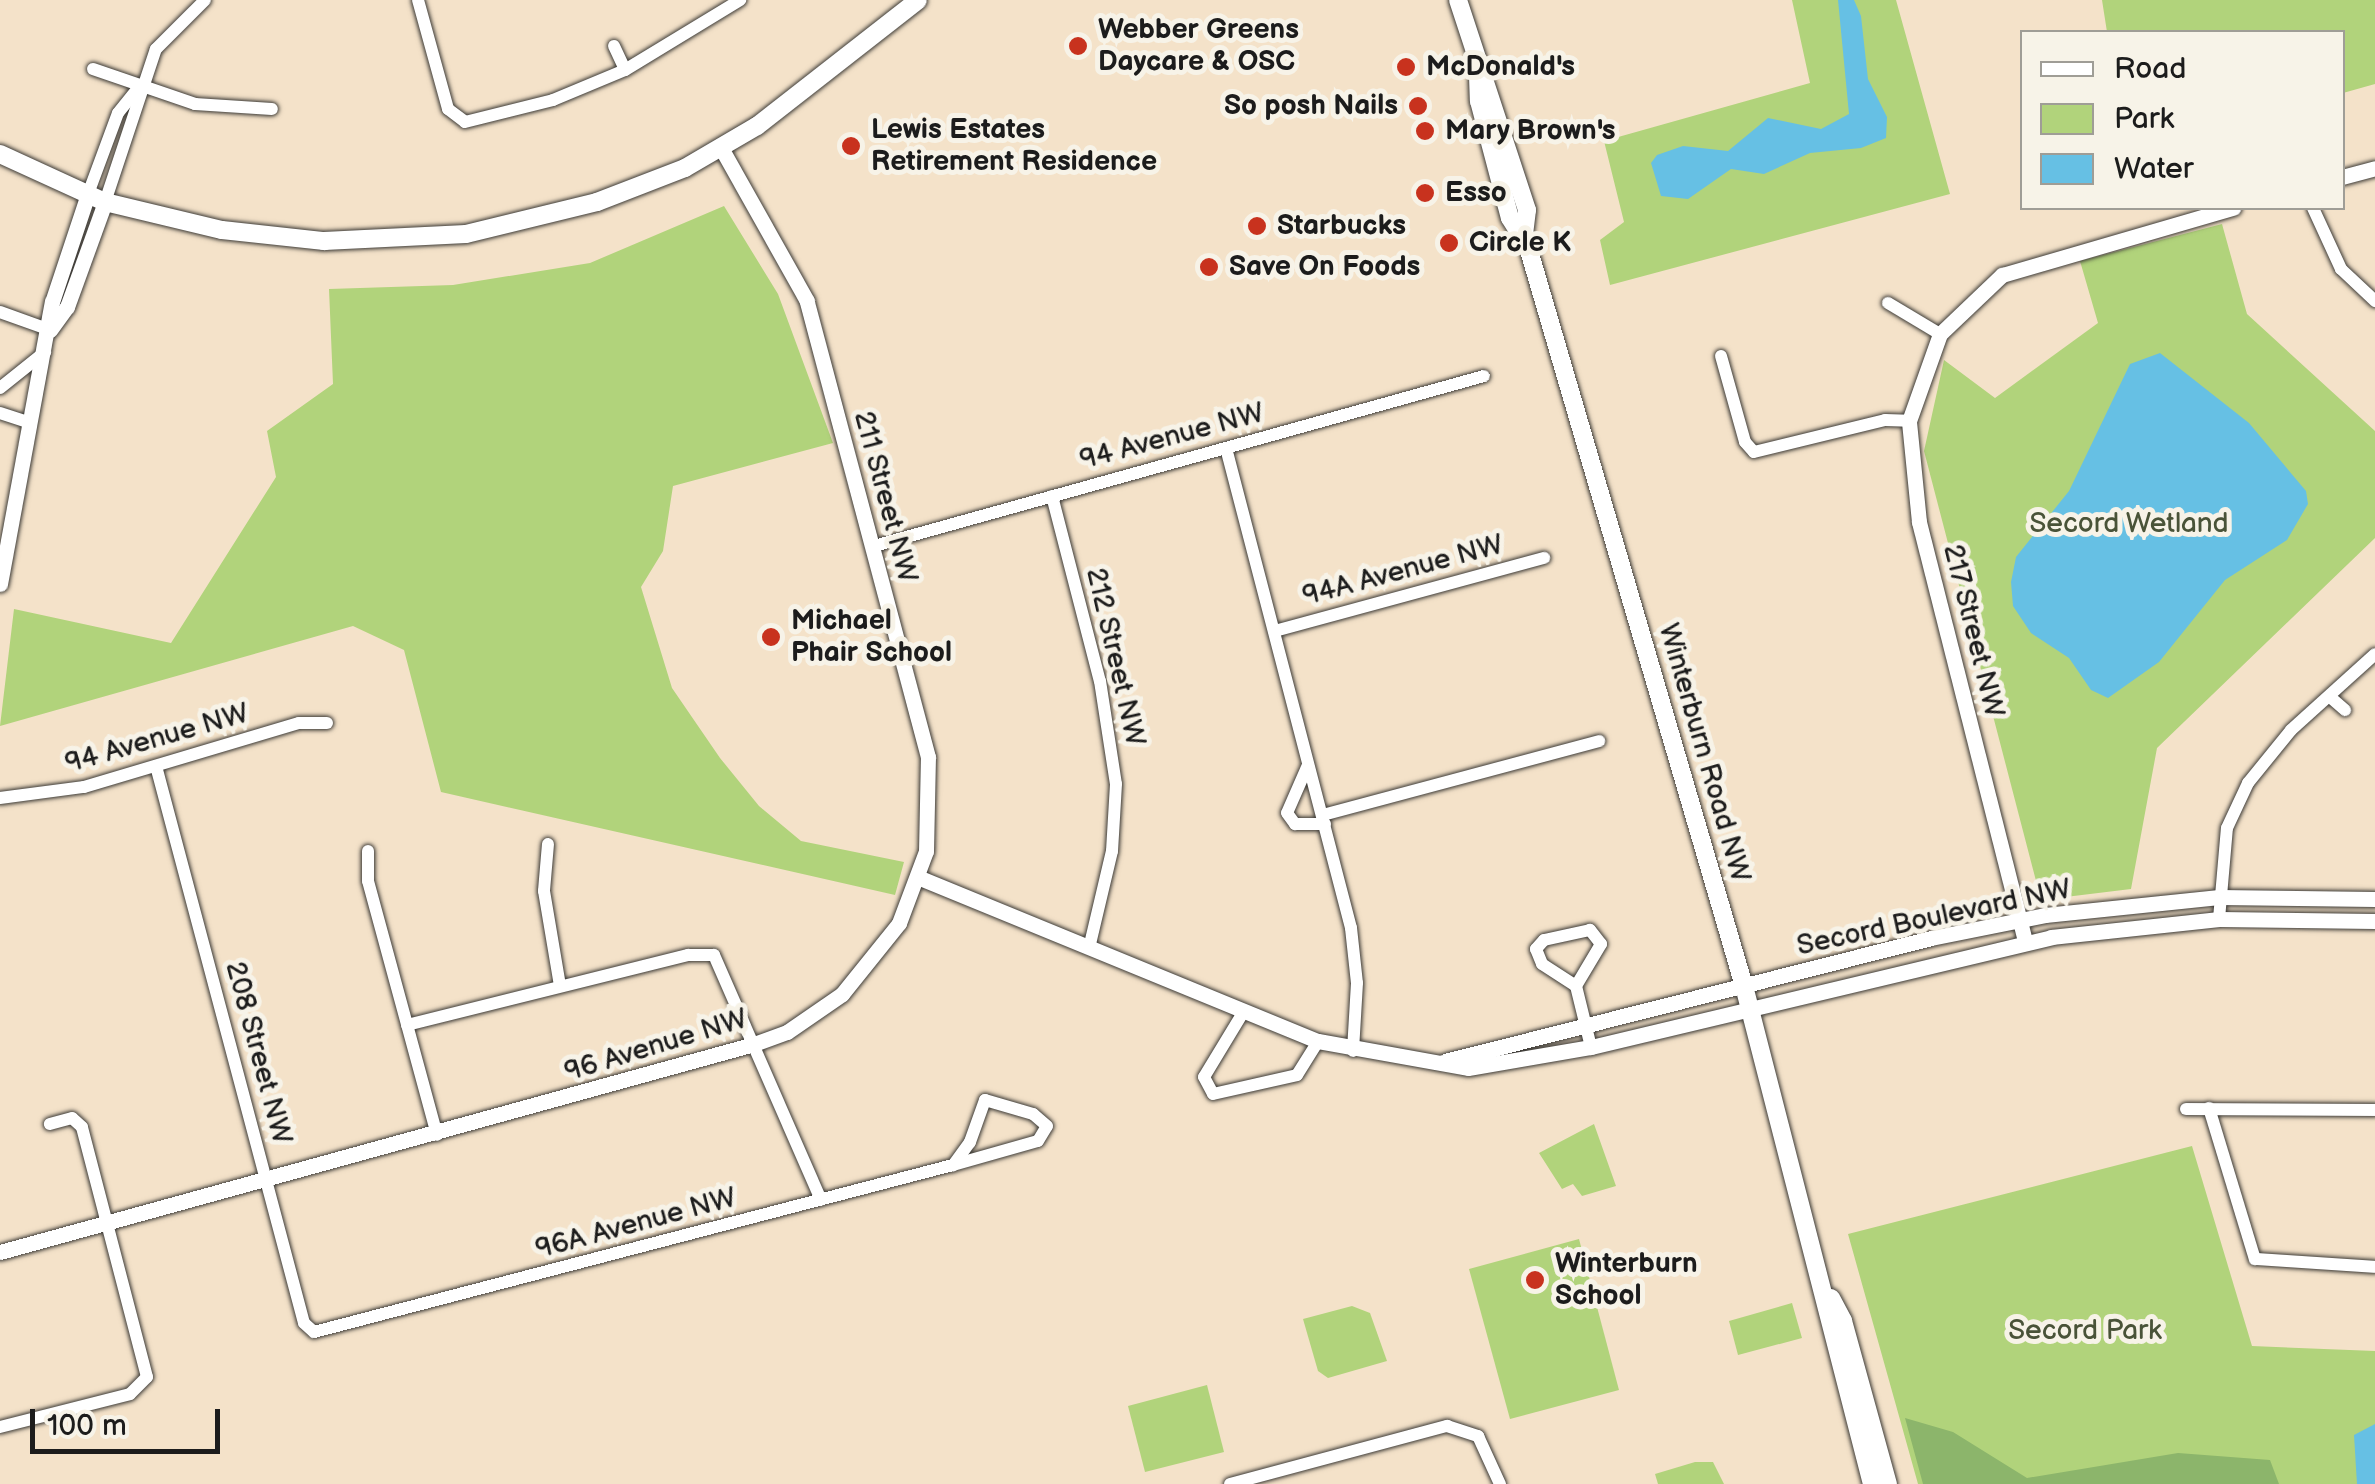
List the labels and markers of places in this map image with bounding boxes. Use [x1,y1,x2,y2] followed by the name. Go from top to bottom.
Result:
[1098,13,1299,79] place label: Webber Greens Daycare & OSC
[1067,35,1089,57] marker: Webber Greens Daycare & OSC
[1426,50,1575,84] place label: McDonald's
[1395,56,1417,78] marker: McDonald's
[1224,89,1398,123] place label: So posh Nails
[1407,95,1429,117] marker: So posh Nails
[871,113,1157,179] place label: Lewis Estates Retirement Residence
[1445,114,1616,148] place label: Mary Brown's
[1414,120,1436,142] marker: Mary Brown's
[840,135,862,157] marker: Lewis Estates Retirement Residence
[1445,176,1507,210] place label: Esso
[1414,182,1436,204] marker: Esso
[1277,209,1406,243] place label: Starbucks
[1246,215,1268,237] marker: Starbucks
[1469,226,1571,260] place label: Circle K
[1438,232,1460,254] marker: Circle K
[1229,250,1420,284] place label: Save On Foods
[1198,256,1220,278] marker: Save On Foods
[791,604,952,670] place label: Michael Phair School
[760,626,782,648] marker: Michael Phair School
[1555,1247,1698,1313] place label: Winterburn School
[1524,1269,1546,1291] marker: Winterburn School

